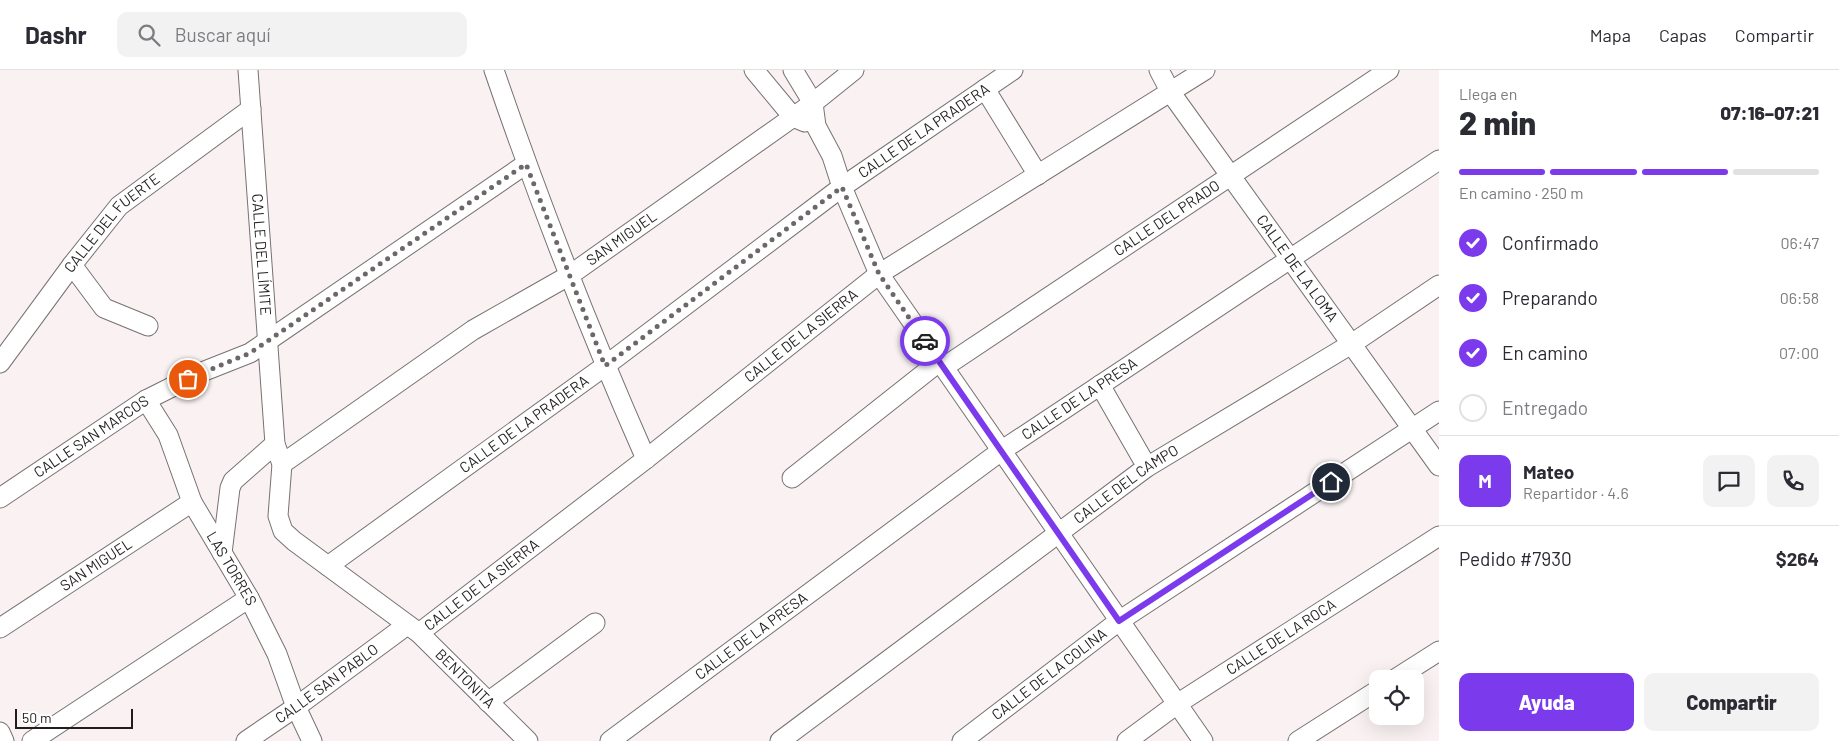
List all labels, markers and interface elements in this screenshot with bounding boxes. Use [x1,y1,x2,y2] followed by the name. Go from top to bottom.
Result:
[117,12,467,57] search box
[25,20,87,49] text: Dashr
[135,21,163,49] icon: search
[175,23,271,46] text: Buscar aquí
[1590,24,1631,46] text: Mapa
[1659,24,1707,46] text: Capas
[1735,24,1814,46] text: Compartir
[854,79,992,181] street label: CALLE DE LA PRADERA
[1459,84,1517,103] text: Llega en
[1720,101,1819,124] text: 07:16–07:21
[1459,103,1536,141] text: 2 min
[60,169,163,276] street label: CALLE DEL FUERTE
[1110,176,1223,259] street label: CALLE DEL PRADO
[1459,183,1584,202] text: En camino · 250 m
[249,193,276,316] street label: CALLE DEL LÍMITE
[582,207,660,269] street label: SAN MIGUEL
[1253,211,1342,325] street label: CALLE DE LA LOMA
[1459,229,1487,257] icon: check
[1502,231,1599,254] text: Confirmado
[1780,233,1819,252] text: 06:47
[1459,284,1487,312] icon: check
[740,285,861,386] street label: CALLE DE LA SIERRA
[1502,286,1598,309] text: Preparando
[1780,288,1819,307] text: 06:58
[900,316,950,366] courier
[911,327,939,355] icon: car
[1459,339,1487,367] icon: check
[1502,341,1588,364] text: En camino
[1779,343,1819,362] text: 07:00
[1018,353,1140,443] street label: CALLE DE LA PRESA
[167,358,209,400] pin
[174,365,202,393] icon: bag
[456,371,592,476] street label: CALLE DE LA PRADERA
[30,391,152,481] street label: CALLE SAN MARCOS
[1502,396,1588,419] text: Entregado
[1070,440,1181,527] street label: CALLE DEL CAMPO
[1703,455,1755,507] button: chat
[1767,455,1819,507] button: phone
[1523,460,1574,483] text: Mateo
[1310,461,1352,503] pin
[1317,468,1345,496] icon: home
[1478,469,1492,492] text: M
[1523,483,1629,502] text: Repartidor · 4.6
[204,528,261,608] street label: LAS TORRES
[56,534,135,594] street label: SAN MIGUEL
[420,534,542,634] street label: CALLE DE LA SIERRA
[1459,547,1572,570] text: Pedido #7930
[1776,547,1819,570] text: $264
[691,588,810,683] street label: CALLE DE LA PRESA
[1222,595,1339,678] street label: CALLE DE LA ROCA
[988,624,1110,723] street label: CALLE DE LA COLINA
[271,639,381,727] street label: CALLE SAN PABLO
[432,645,499,711] street label: BENTONITA
[1369,670,1424,725] map controls
[1369,670,1424,725] button: locate
[1459,673,1634,731] button: Ayuda
[1644,673,1819,731] button: Compartir
[15,706,132,729] scale bar
[22,709,51,726] text: 50 m

